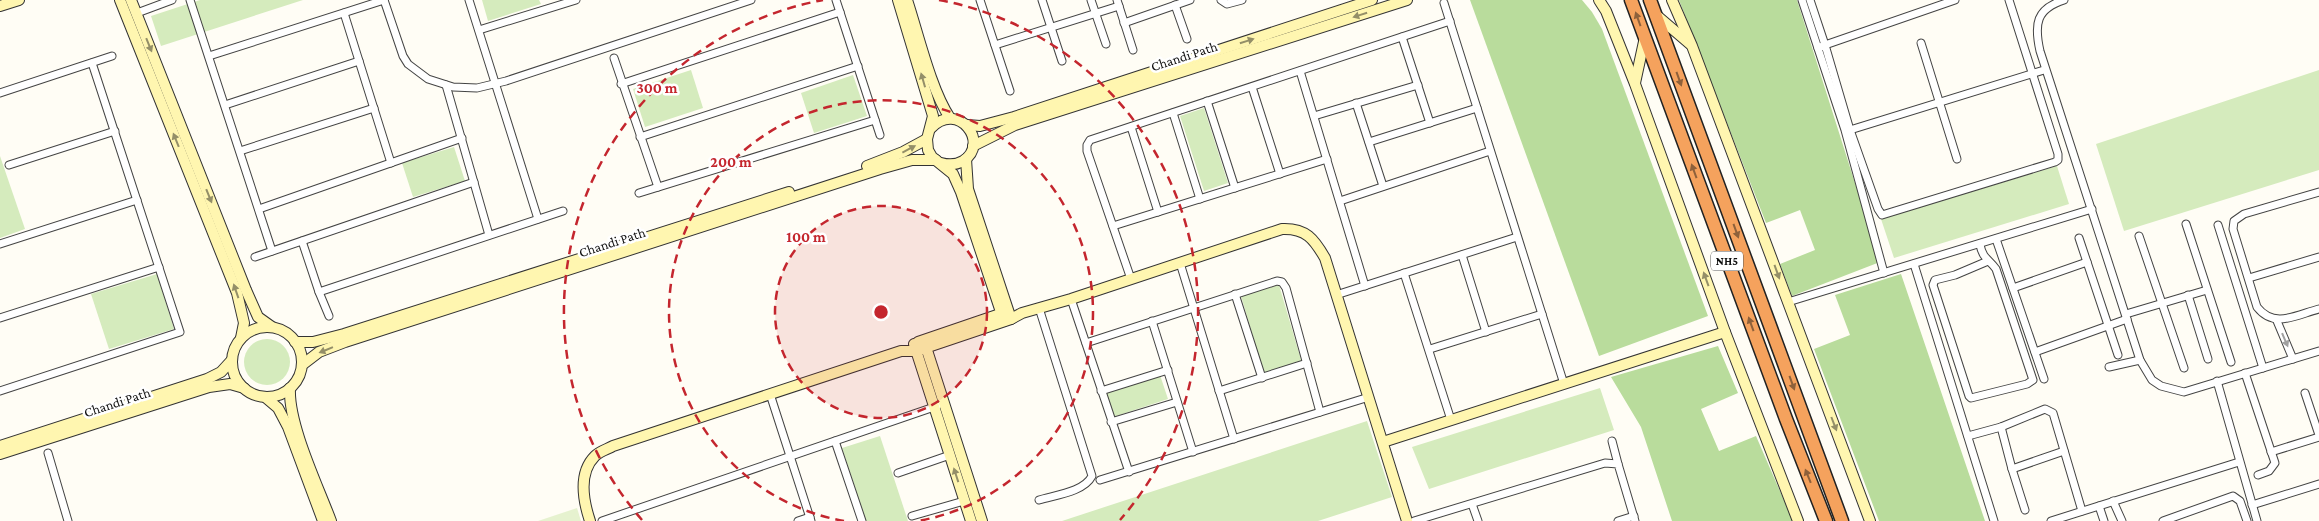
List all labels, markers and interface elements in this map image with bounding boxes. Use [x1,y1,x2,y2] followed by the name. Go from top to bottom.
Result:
[1353,11,1368,19] one-way arrow
[1634,11,1641,26] one-way arrow
[1240,37,1255,45] one-way arrow
[146,38,154,52] one-way arrow
[1149,38,1220,74] street label: Chandi Path
[1676,71,1683,86] one-way arrow
[918,73,926,88] one-way arrow
[636,80,678,96] text: 300 m
[172,132,180,147] one-way arrow
[901,145,916,153] one-way arrow
[710,154,752,170] text: 200 m
[1690,163,1698,178] one-way arrow
[206,189,213,204] one-way arrow
[577,224,648,260] street label: Chandi Path
[1732,224,1740,238] one-way arrow
[786,229,826,245] text: 100 m
[1711,252,1743,270] road number: NH5
[1773,265,1781,280] one-way arrow
[1702,271,1710,286] one-way arrow
[231,284,239,299] one-way arrow
[872,303,890,321] centre of rings
[1747,316,1754,331] one-way arrow
[2281,333,2289,347] one-way arrow
[318,347,333,354] one-way arrow
[1789,376,1796,391] one-way arrow
[82,384,153,420] street label: Chandi Path
[1830,417,1838,432] one-way arrow
[951,467,959,482] one-way arrow
[1804,468,1812,483] one-way arrow

